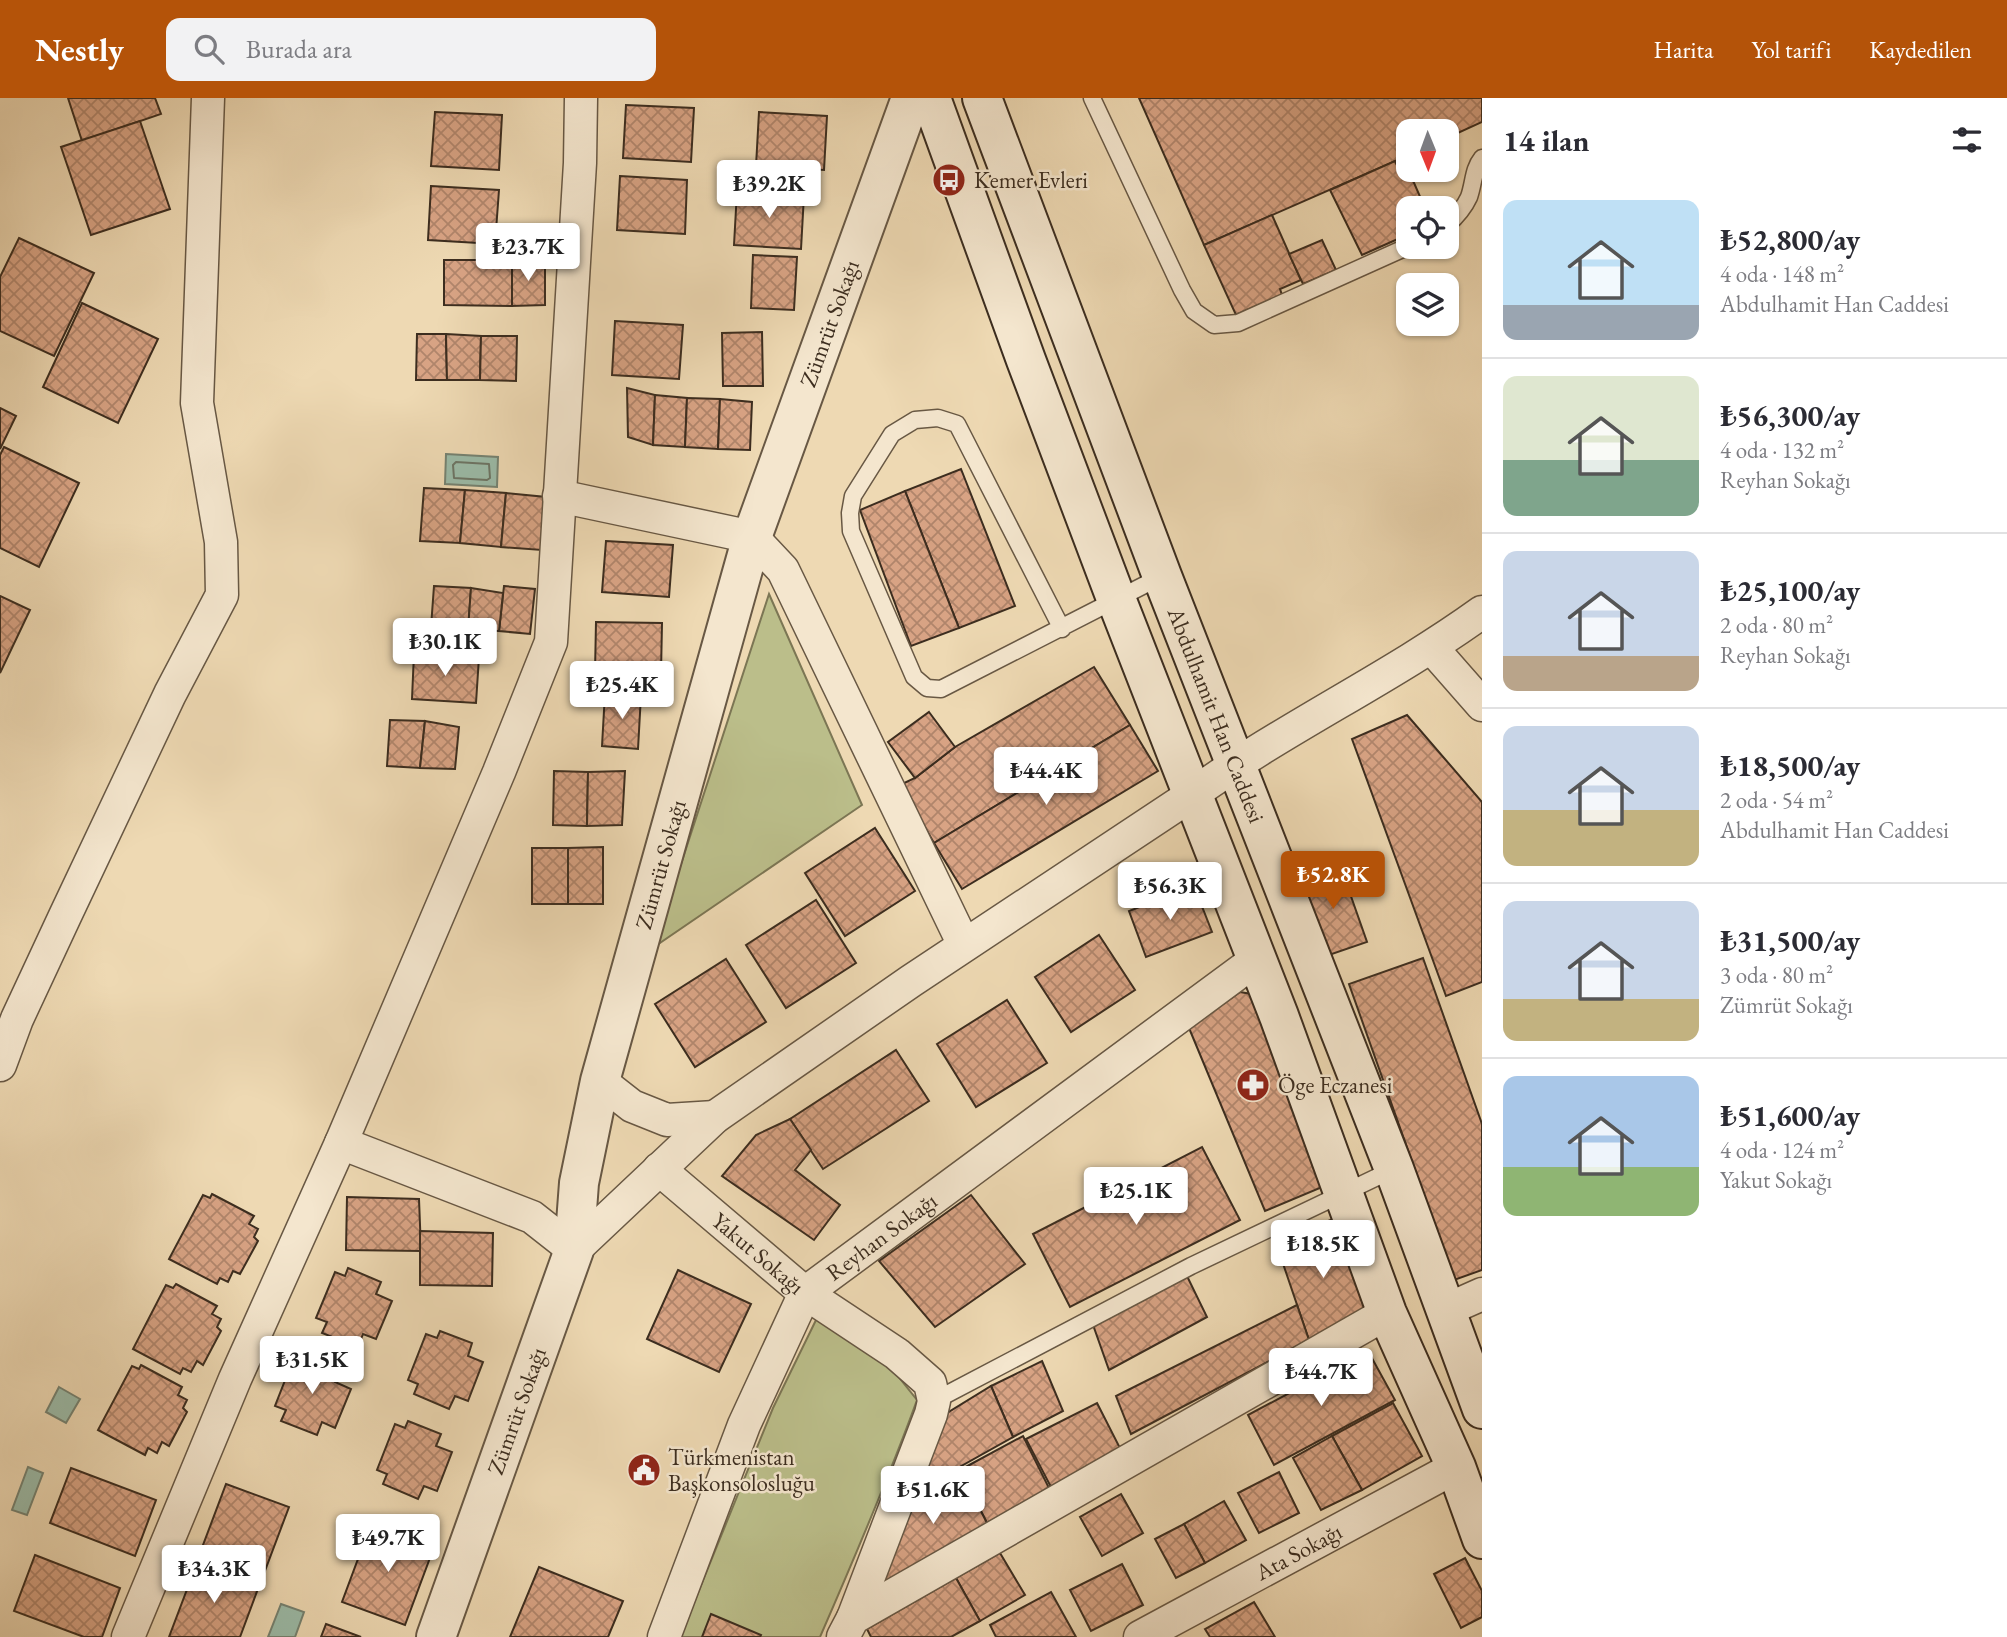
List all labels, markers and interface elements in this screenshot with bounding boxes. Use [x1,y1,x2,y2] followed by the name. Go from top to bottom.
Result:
[166,18,656,81] search box
[35,28,124,71] text: Nestly
[190,30,228,68] icon: search
[246,32,352,66] text: Burada ara
[1654,34,1714,65] text: Harita
[1752,34,1831,65] text: Yol tarifi
[1869,34,1972,65] text: Kaydedilen
[1396,119,1460,182] north arrow
[1396,119,1459,336] map controls
[1503,121,1589,160] text: 14 ilan
[1948,121,1986,159] icon: filters
[712,160,826,220] pin: ₺39.2K
[930,161,968,199] bus stop icon: Kemer Evleri
[974,165,1088,195] place label: Kemer Evleri
[733,168,805,198] text: ₺39.2K
[1396,196,1459,259] button: locate
[1720,220,1860,259] text: ₺52,800/ay
[471,223,585,283] pin: ₺23.7K
[1559,228,1643,312] icon: home
[492,231,564,261] text: ₺23.7K
[793,256,866,391] street label: Zümrüt Sokağı
[1720,259,1844,289] text: 4 oda · 148 m²
[1396,273,1459,336] button: layers
[1720,289,1949,319] text: Abdulhamit Han Caddesi
[1720,396,1860,435] text: ₺56,300/ay
[1559,404,1643,488] icon: home
[1720,435,1844,465] text: 4 oda · 132 m²
[1720,465,1851,495] text: Reyhan Sokağı
[1720,571,1860,610] text: ₺25,100/ay
[1559,579,1643,663] icon: home
[1160,602,1272,827] street label: Abdulhamit Han Caddesi
[1720,610,1833,640] text: 2 oda · 80 m²
[388,618,502,678] pin: ₺30.1K
[409,626,481,656] text: ₺30.1K
[1720,640,1851,670] text: Reyhan Sokağı
[565,662,679,721] pin: ₺25.4K
[586,669,658,699] text: ₺25.4K
[1720,746,1860,785] text: ₺18,500/ay
[989,748,1103,807] pin: ₺44.4K
[1559,754,1643,838] icon: home
[1010,755,1082,785] text: ₺44.4K
[1720,785,1833,815] text: 2 oda · 54 m²
[628,796,693,933] street label: Zümrüt Sokağı
[1720,815,1949,845] text: Abdulhamit Han Caddesi
[1276,852,1390,911] pin: ₺52.8K
[1297,859,1369,889] text: ₺52.8K
[1113,862,1227,922] pin: ₺56.3K
[1134,870,1206,900] text: ₺56.3K
[1720,921,1860,960] text: ₺31,500/ay
[1559,929,1643,1013] icon: home
[1720,960,1833,990] text: 3 oda · 80 m²
[1720,990,1853,1020] text: Zümrüt Sokağı
[1234,1066,1272,1104] pharmacy icon: Öge Eczanesi
[1278,1070,1393,1100] place label: Öge Eczanesi
[1720,1096,1860,1135] text: ₺51,600/ay
[1559,1104,1643,1188] icon: home
[1720,1135,1844,1165] text: 4 oda · 124 m²
[1720,1165,1832,1195] text: Yakut Sokağı
[1079,1168,1193,1227] pin: ₺25.1K
[1100,1175,1172,1205] text: ₺25.1K
[820,1185,943,1287] street label: Reyhan Sokağı
[706,1205,811,1301] street label: Yakut Sokağı
[1266,1220,1380,1280] pin: ₺18.5K
[1287,1228,1359,1258] text: ₺18.5K
[255,1336,369,1396] pin: ₺31.5K
[480,1343,553,1479] street label: Zümrüt Sokağı
[276,1344,348,1374] text: ₺31.5K
[1264,1348,1378,1408] pin: ₺44.7K
[1285,1356,1357,1386] text: ₺44.7K
[668,1442,815,1498] place label: Türkmenistan Başkonsolosluğu
[625,1451,663,1489] public building icon: Türkmenistan Başkonsolosluğu
[876,1466,990,1526] pin: ₺51.6K
[897,1474,969,1504] text: ₺51.6K
[331,1514,445,1574] pin: ₺49.7K
[1249,1516,1347,1588] street label: Ata Sokağı
[352,1522,424,1552] text: ₺49.7K
[157,1546,271,1605] pin: ₺34.3K
[178,1553,250,1583] text: ₺34.3K

